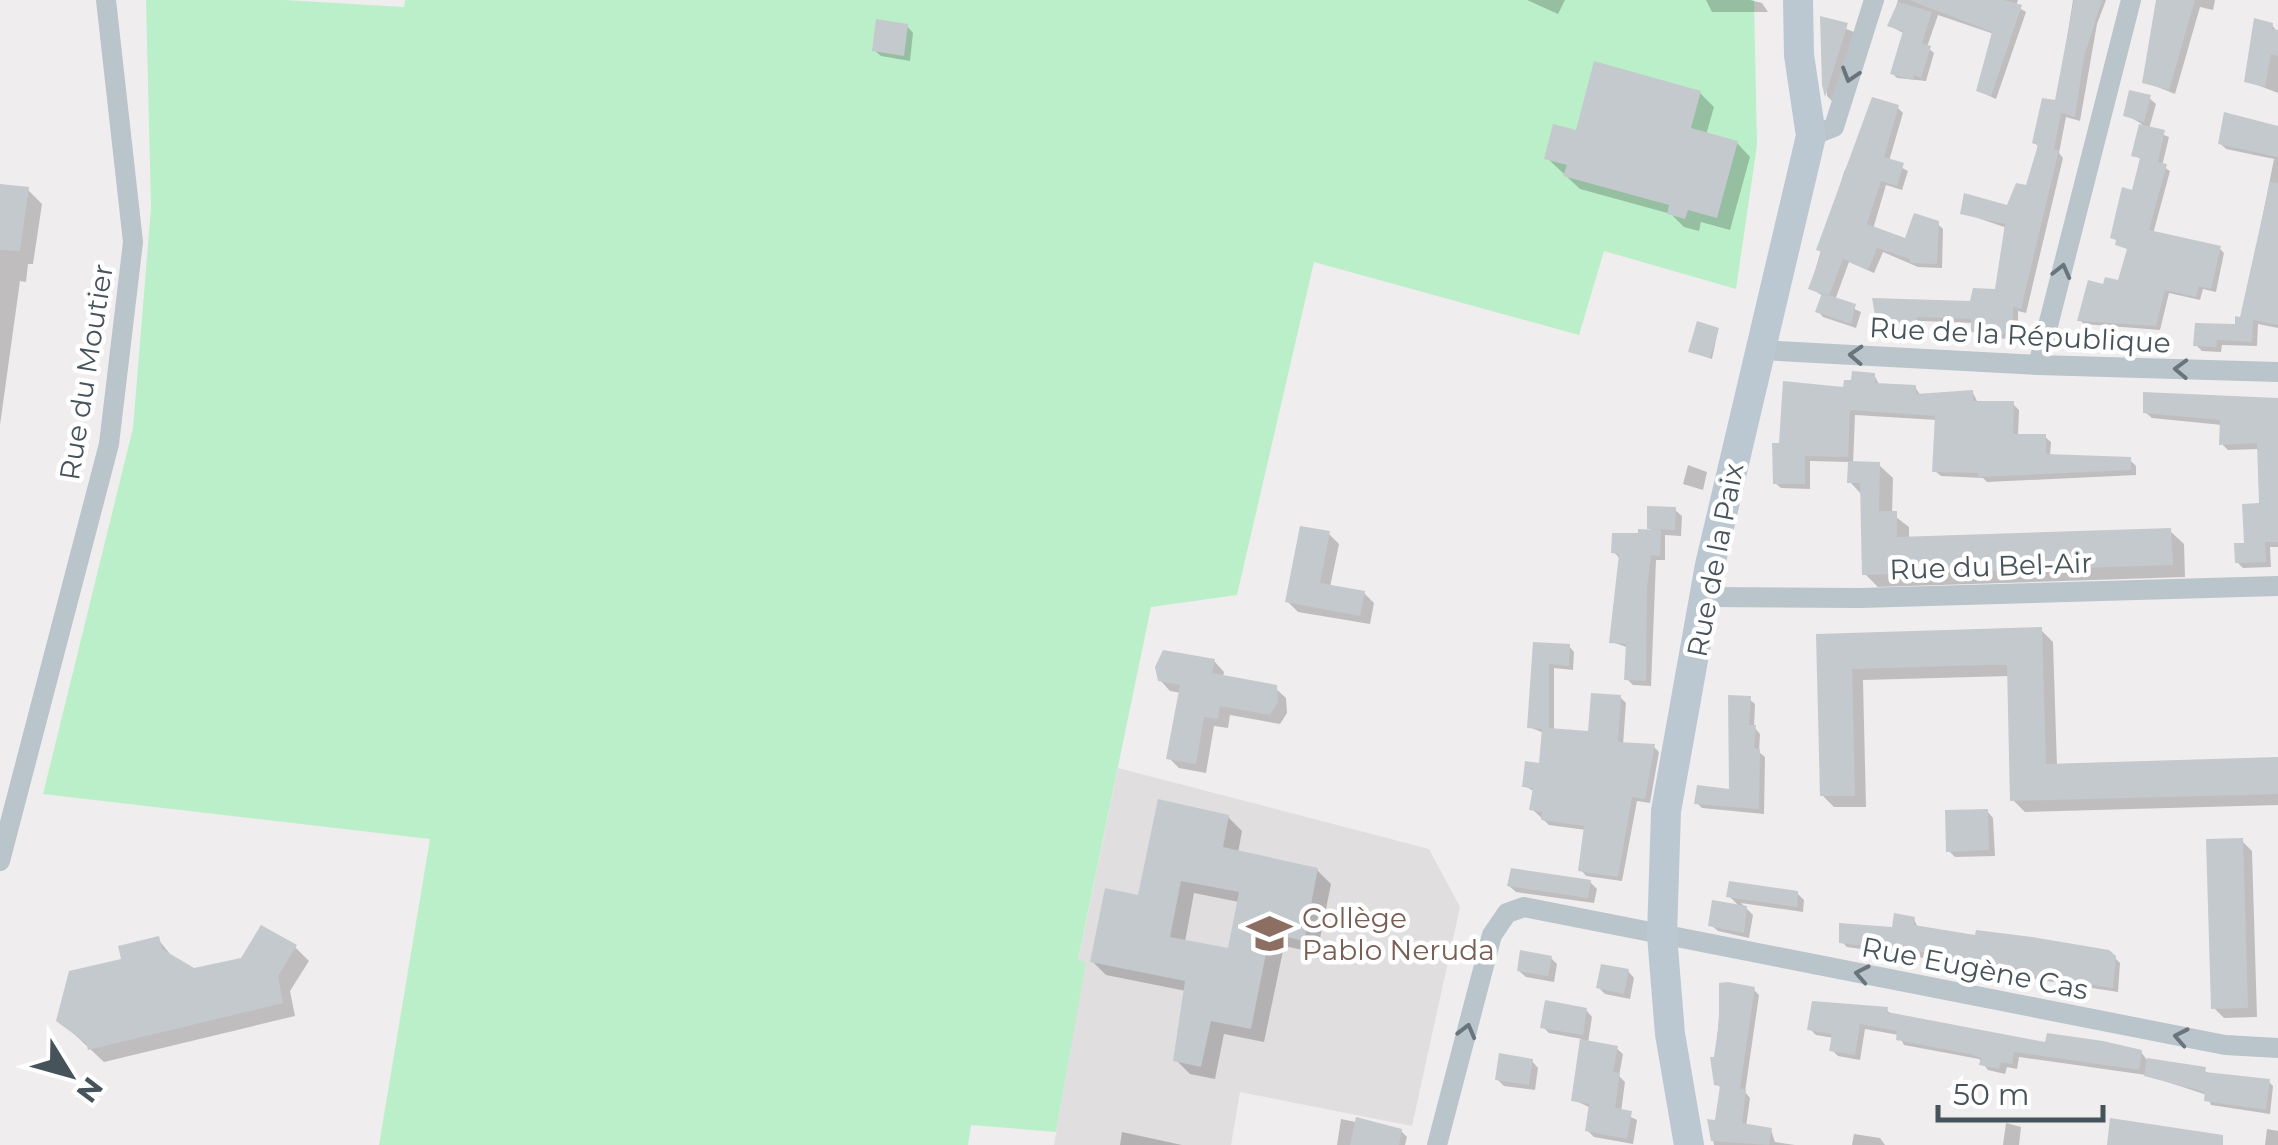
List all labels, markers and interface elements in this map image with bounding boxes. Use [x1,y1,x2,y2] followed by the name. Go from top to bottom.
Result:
[1841,66,1862,83] one-way arrow
[52,261,120,483] street label: Rue du Moutier
[2051,263,2072,280] one-way arrow
[1868,310,2172,360] street label: Rue de la République
[1847,345,1863,366] one-way arrow
[2172,359,2188,380] one-way arrow
[1680,460,1750,660] street label: Rue de la Paix
[1889,545,2093,587] street label: Rue du Bel-Air
[1302,901,1495,967] place label: Collège Pablo Neruda
[1245,910,1293,958] school or university icon: Collège Pablo Neruda
[1859,929,2091,1007] street label: Rue Eugène Cas
[1854,965,1871,986] one-way arrow
[1455,1023,1476,1040] one-way arrow
[20,1025,120,1125] north arrow
[2173,1027,2190,1048] one-way arrow
[1938,1060,2103,1122] scale bar
[70,1071,110,1109] text: N
[1953,1076,2030,1113] text: 50 m

